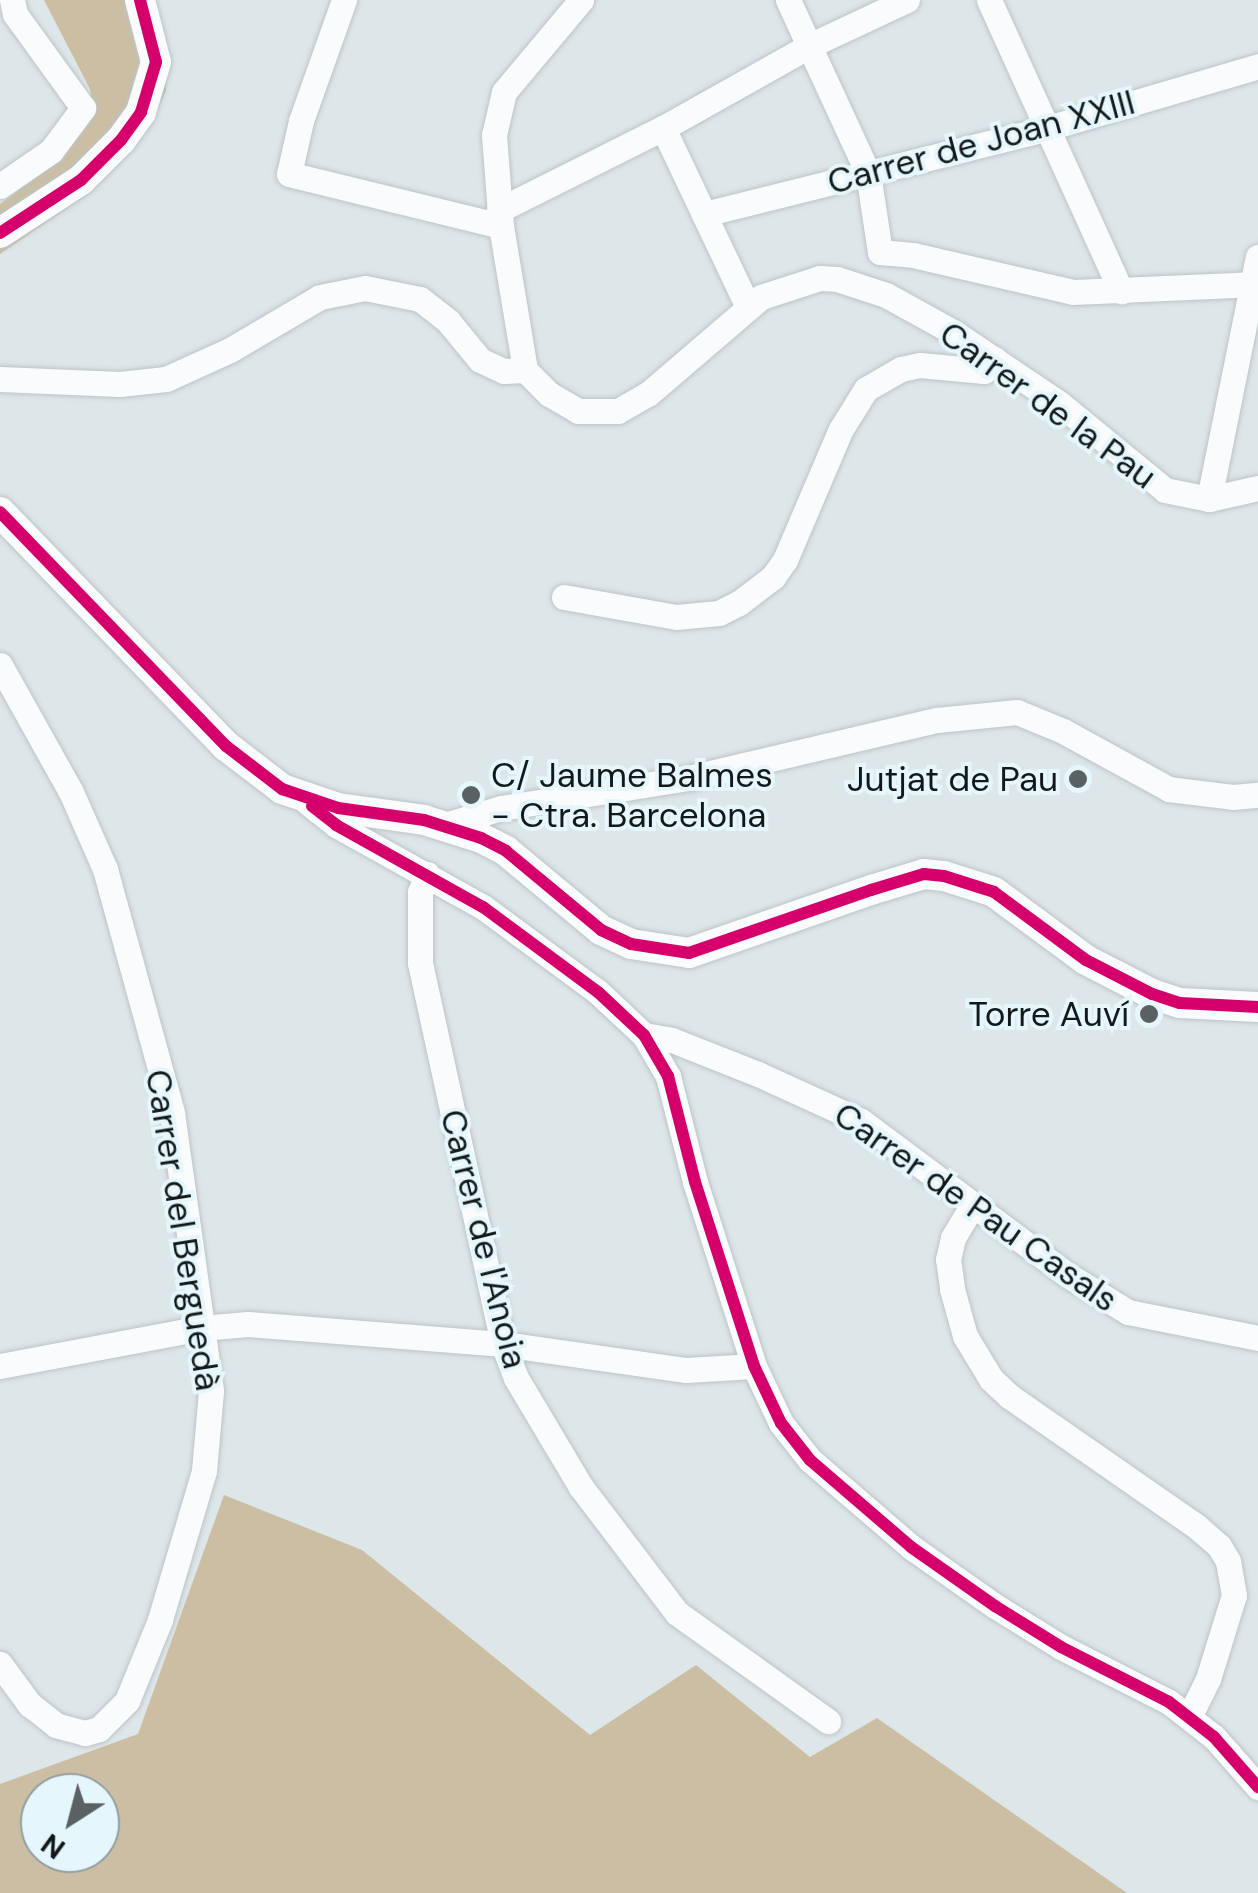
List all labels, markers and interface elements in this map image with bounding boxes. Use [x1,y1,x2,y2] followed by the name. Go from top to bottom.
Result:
[823,81,1139,203] street label: Carrer de Joan XXIII
[932,312,1164,498] street label: Carrer de la Pau
[491,754,773,836] place label: C/ Jaume Balmes - Ctra. Barcelona
[847,758,1058,800] place label: Jutjat de Pau
[1067,768,1089,790] marker: Jutjat de Pau
[460,784,482,806] marker: C/ Jaume Balmes - Ctra. Barcelona
[968,993,1129,1035] place label: Torre Auví
[1138,1003,1160,1025] marker: Torre Auví
[137,1067,229,1393] street label: Carrer del Berguedà
[826,1093,1126,1321] street label: Carrer de Pau Casals
[432,1105,536,1373] street label: Carrer de l'Anoia
[20,1773,120,1873] north arrow
[34,1825,72,1867] text: N

